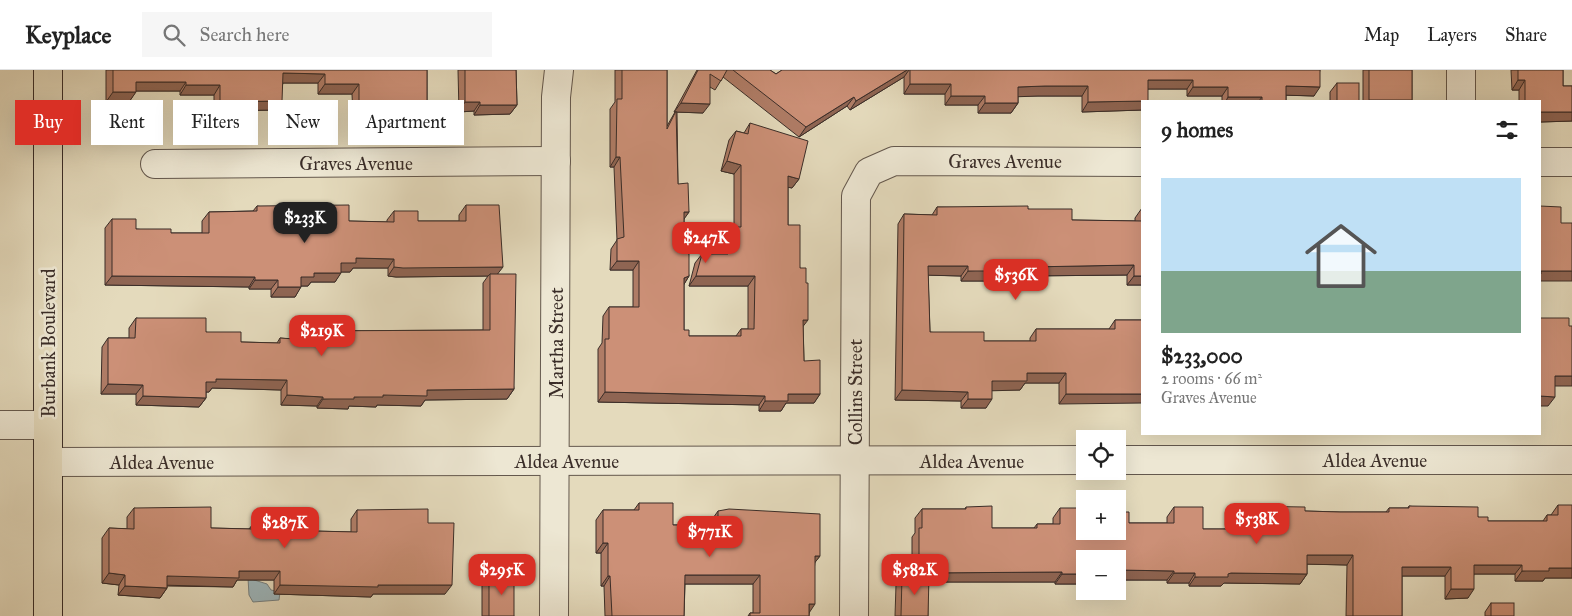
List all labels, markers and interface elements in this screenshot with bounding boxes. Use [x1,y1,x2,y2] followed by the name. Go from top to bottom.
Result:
[142,12,492,57] search box
[25,20,112,50] text: Keyplace
[160,21,188,49] icon: search
[200,23,289,46] text: Search here
[1364,24,1399,46] text: Map
[1427,24,1477,46] text: Layers
[1505,24,1547,46] text: Share
[15,100,81,145] chip: Buy
[91,100,163,145] chip: Rent
[173,100,258,145] chip: Filters
[268,100,338,145] chip: New
[348,100,464,145] chip: Apartment
[1493,116,1521,144] icon: filters
[1161,117,1233,143] text: 9 homes
[948,150,1062,173] street label: Graves Avenue
[299,152,413,175] street label: Graves Avenue
[270,202,340,244] pin: $233K
[284,208,326,227] text: $233K
[1296,211,1386,301] icon: home
[671,222,741,264] pin: $247K
[683,228,729,247] text: $247K
[981,258,1051,301] pin: $536K
[995,265,1038,284] text: $536K
[37,268,60,418] street label: Burbank Boulevard
[545,287,568,399] street label: Martha Street
[287,314,357,357] pin: $219K
[300,321,344,340] text: $219K
[844,338,867,445] street label: Collins Street
[1161,343,1243,369] text: $233,000
[1161,369,1262,388] text: 2 rooms · 66 m²
[1161,388,1257,407] text: Graves Avenue
[1076,430,1126,600] map controls
[1076,430,1126,480] button: locate
[1322,449,1427,472] street label: Aldea Avenue
[514,450,619,473] street label: Aldea Avenue
[919,450,1024,473] street label: Aldea Avenue
[109,451,214,474] street label: Aldea Avenue
[1076,490,1126,540] button: +
[1222,502,1292,545] pin: $538K
[250,506,320,549] pin: $287K
[1235,509,1279,528] text: $538K
[262,513,308,532] text: $287K
[675,516,745,558] pin: $771K
[688,522,732,541] text: $771K
[1076,550,1126,600] button: −
[467,554,537,596] pin: $295K
[880,554,950,596] pin: $582K
[480,560,524,579] text: $295K
[893,560,937,579] text: $582K

